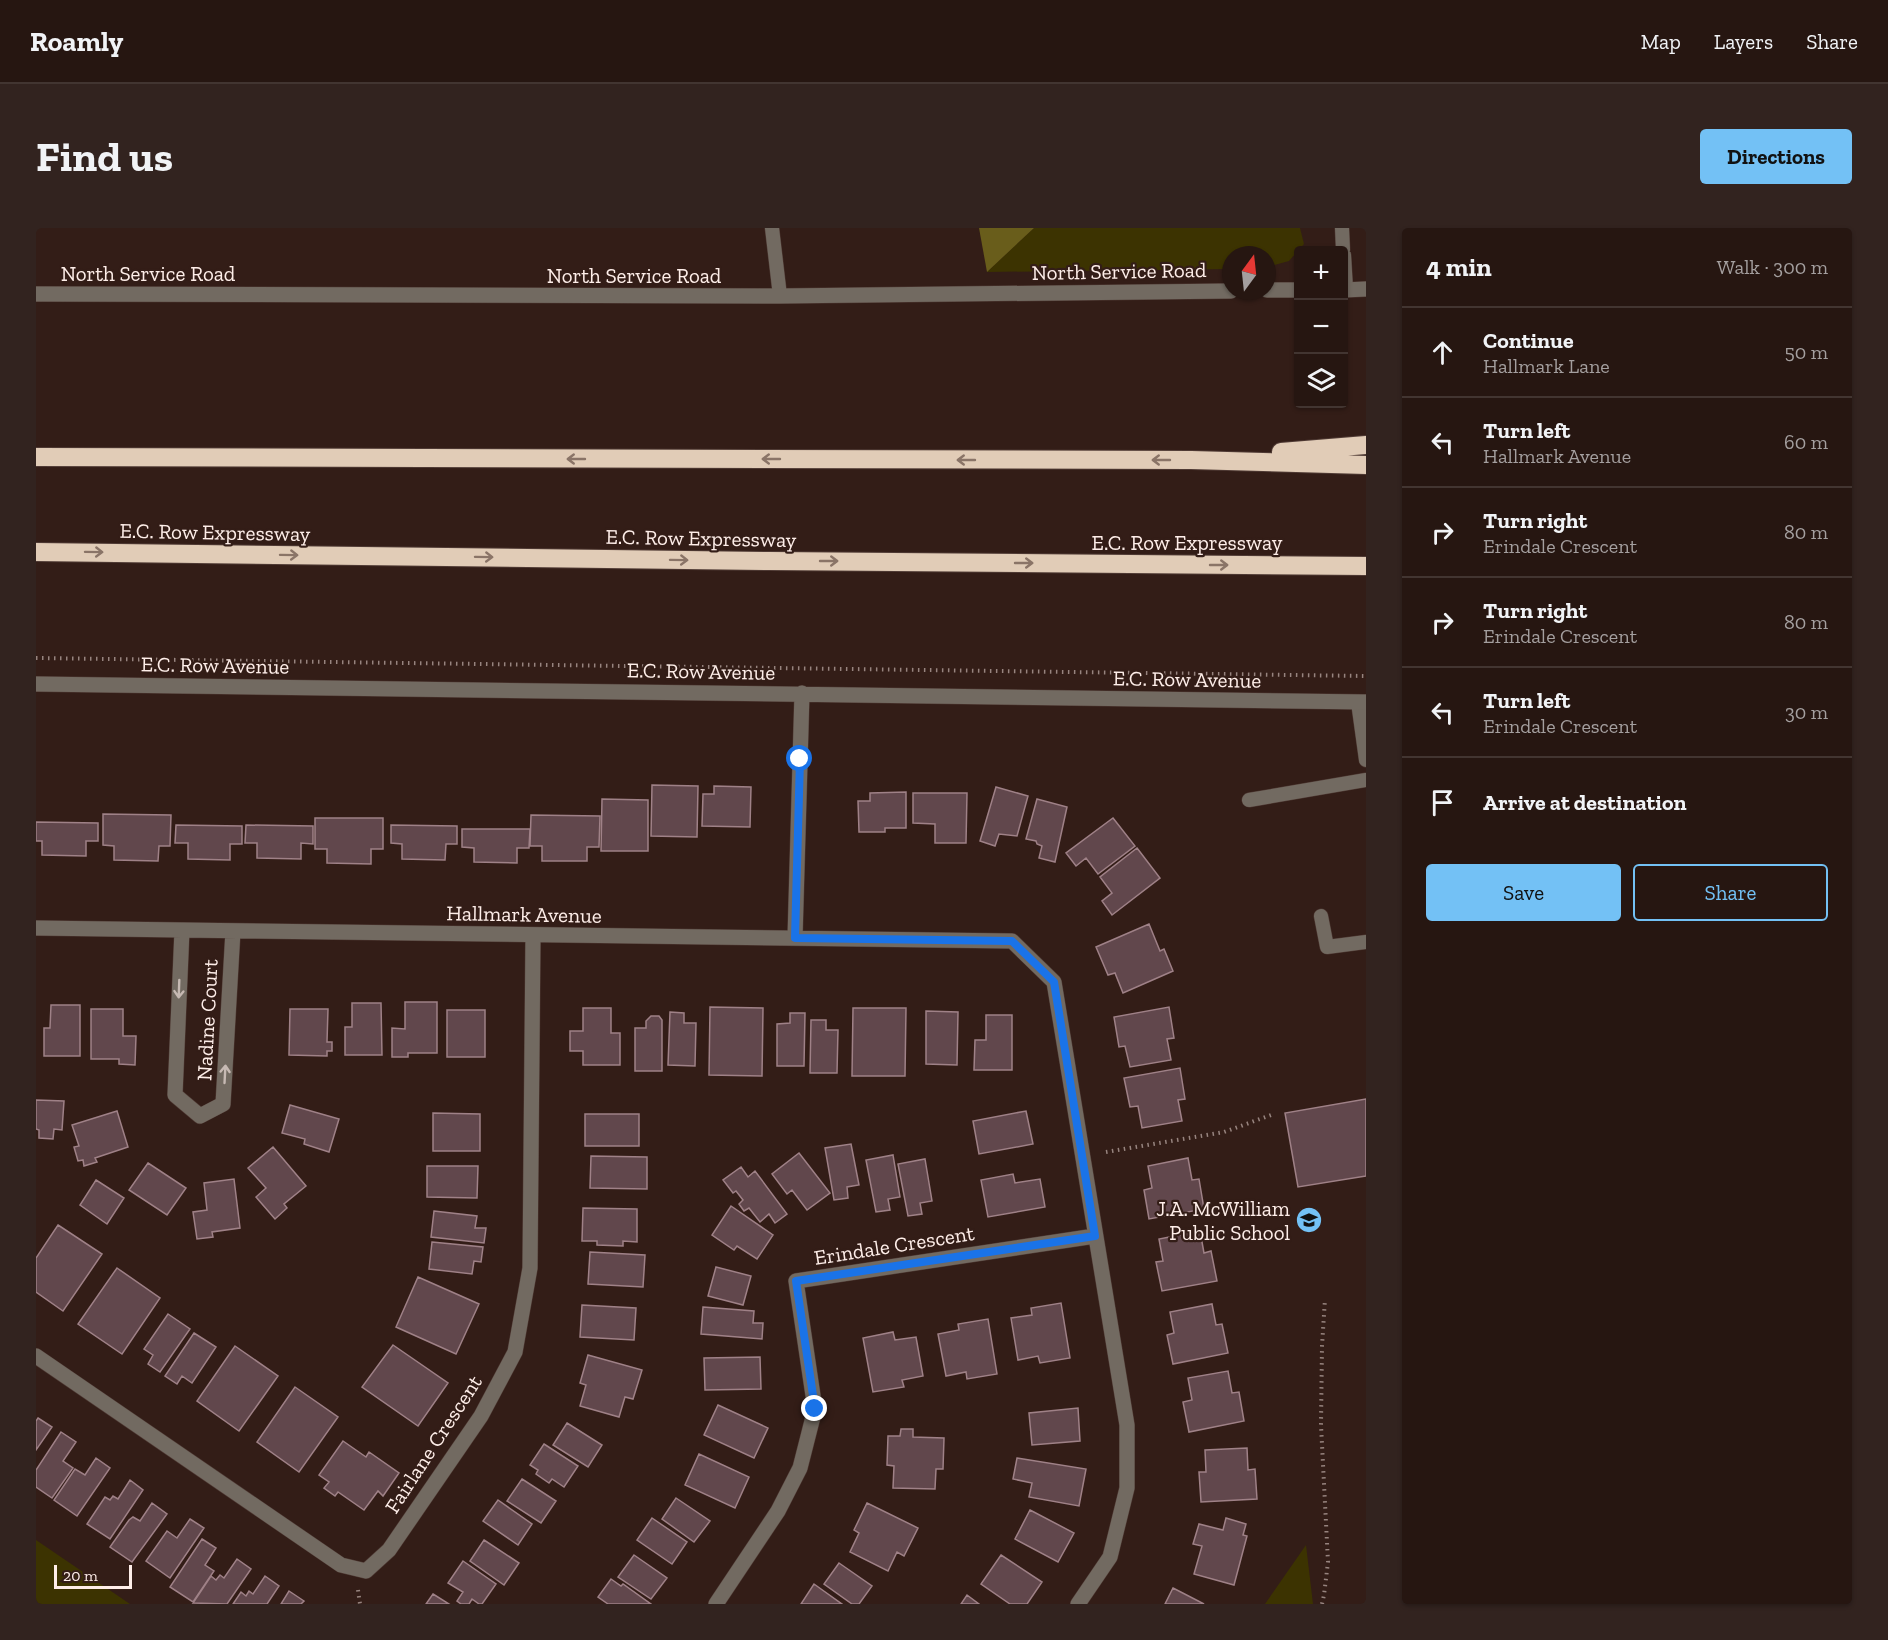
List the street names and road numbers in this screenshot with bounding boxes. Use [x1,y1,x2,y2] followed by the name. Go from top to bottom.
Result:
[1031,257,1207,285] street label: North Service Road
[61,261,236,286] street label: North Service Road
[547,263,722,288] street label: North Service Road
[119,518,311,546] street label: E.C. Row Expressway
[605,524,797,552] street label: E.C. Row Expressway
[1092,530,1283,555] street label: E.C. Row Expressway
[141,651,290,679] street label: E.C. Row Avenue
[627,657,776,685] street label: E.C. Row Avenue
[1113,665,1262,693] street label: E.C. Row Avenue
[446,900,602,928] street label: Hallmark Avenue
[191,958,223,1082] street label: Nadine Court
[812,1220,976,1270] street label: Erindale Crescent
[379,1370,487,1518] street label: Fairlane Crescent

